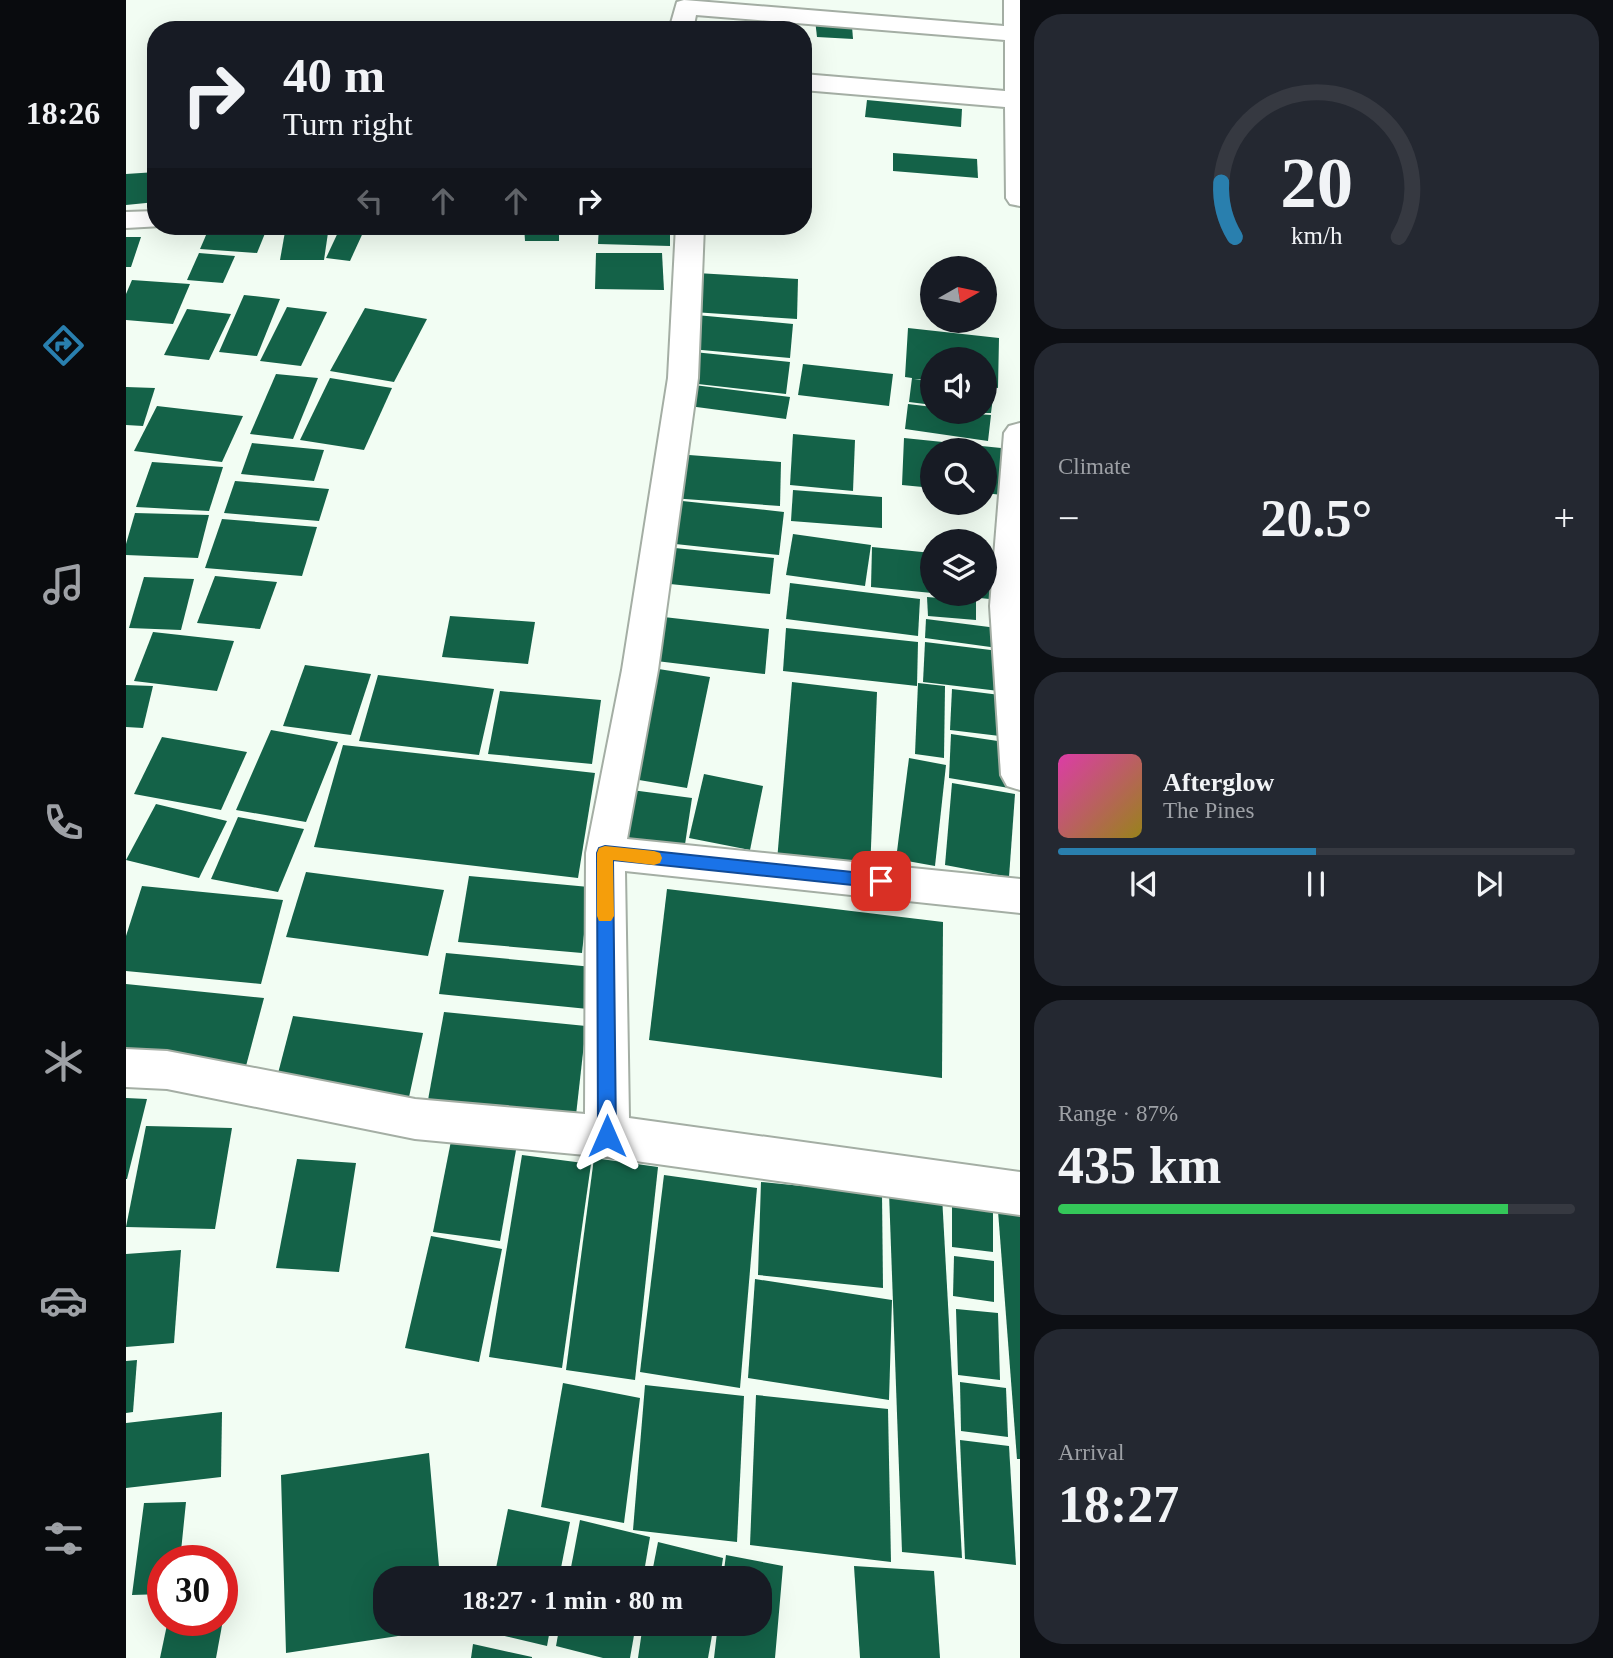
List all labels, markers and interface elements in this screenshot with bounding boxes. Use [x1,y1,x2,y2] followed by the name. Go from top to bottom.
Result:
[283,48,385,103] text: 40 m
[168,49,259,140] icon: right
[26,95,100,131] text: 18:26
[283,106,413,142] text: Turn right
[1280,143,1353,224] text: 20
[351,182,389,220] icon: left
[424,182,462,220] icon: ahead
[497,182,535,220] icon: ahead
[570,182,608,220] icon: right
[1291,222,1343,249] text: km/h
[920,256,998,332] north arrow
[920,256,997,606] map controls
[39,321,88,370] icon: directions
[920,347,997,424] button: sound
[920,438,997,515] button: search
[1058,454,1131,479] text: Climate
[1261,490,1372,547] text: 20.5°
[1058,497,1079,539] text: −
[1554,497,1575,539] text: +
[920,529,997,606] button: layers
[39,560,88,609] icon: music
[1163,768,1274,797] text: Afterglow
[39,798,88,847] icon: phone
[1163,798,1254,823] text: The Pines
[851,851,911,911] pin
[862,862,900,900] icon: arrive
[1125,865,1163,903] icon: previous
[1297,865,1335,903] icon: pause
[1470,865,1508,903] icon: next
[39,1037,88,1086] icon: climate
[570,1099,644,1173] position arrow
[1058,1101,1178,1126] text: Range · 87%
[1058,1137,1221,1194] text: 435 km
[39,1276,88,1325] icon: car
[1058,1440,1124,1465] text: Arrival
[1058,1476,1179,1533] text: 18:27
[39,1514,88,1563] icon: filters
[147,1545,238,1636] speed limit sign: 30
[462,1586,683,1615] text: 18:27 · 1 min · 80 m

